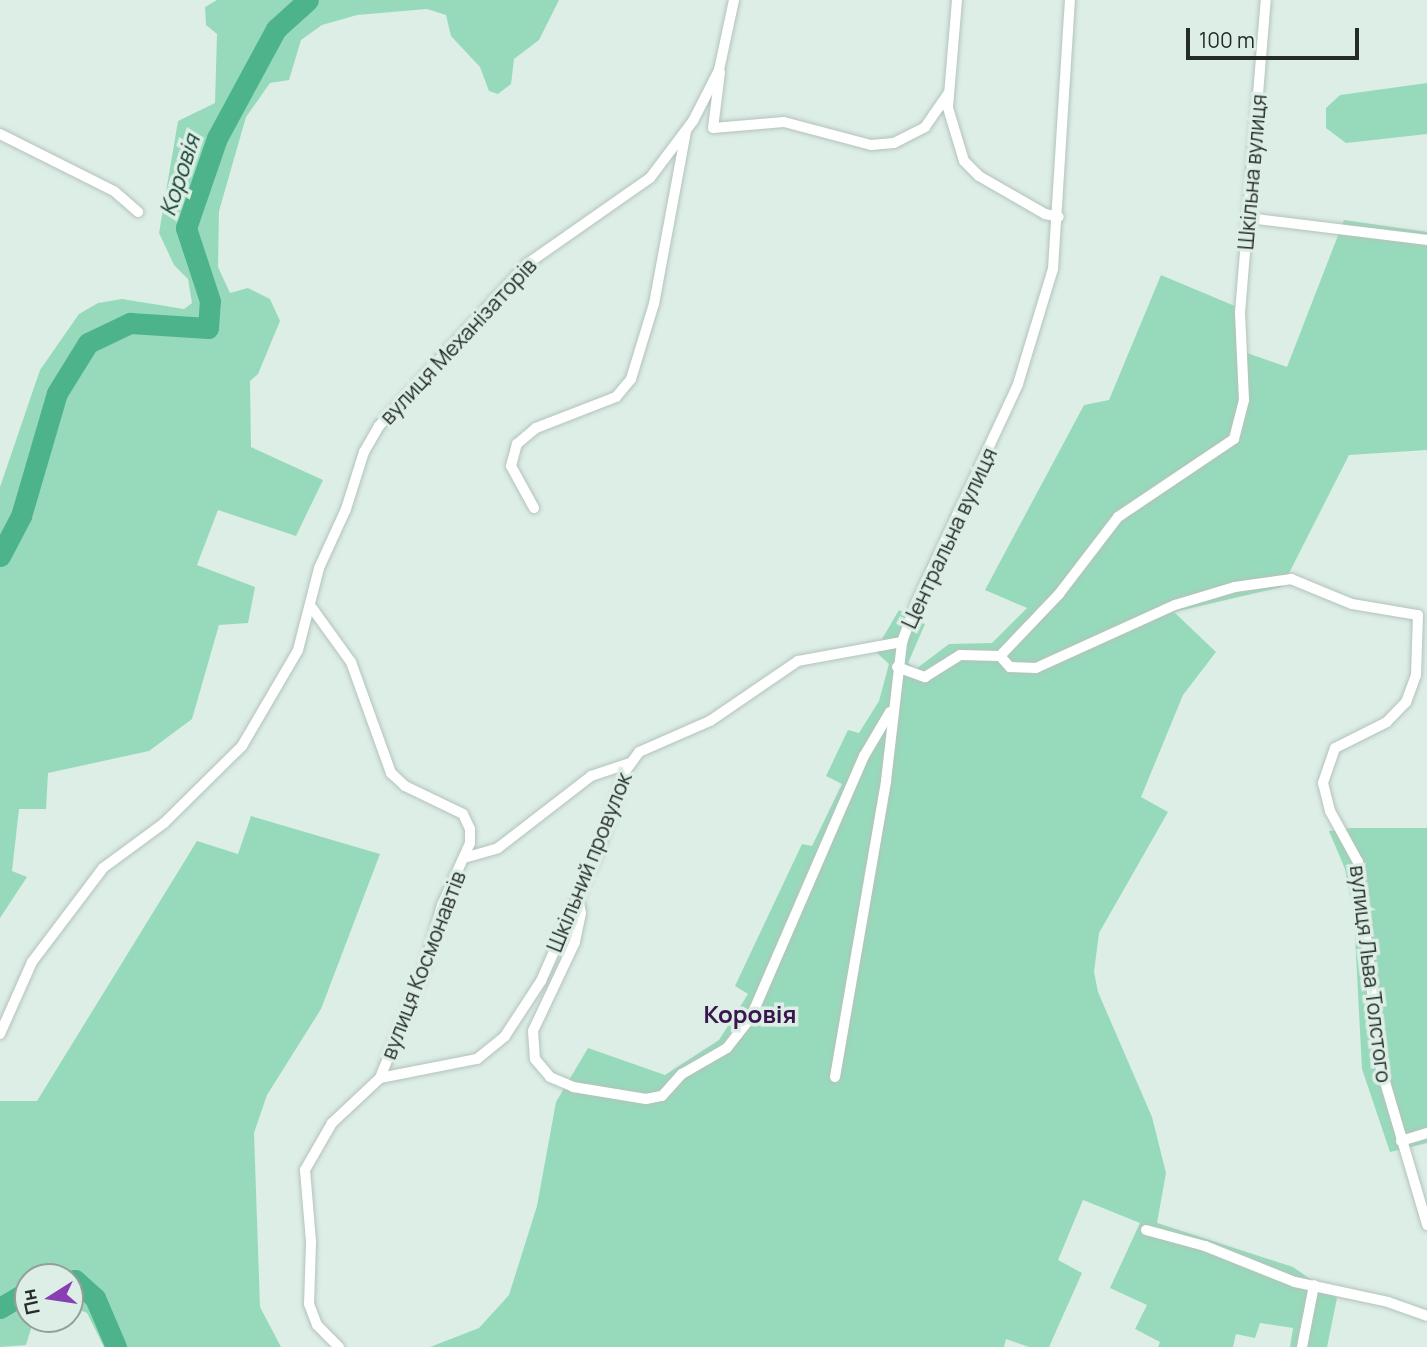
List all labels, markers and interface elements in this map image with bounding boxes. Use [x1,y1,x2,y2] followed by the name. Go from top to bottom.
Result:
[1189,14,1362,58] scale bar
[1199,26,1255,54] text: 100 m
[1233,93,1271,251] street label: Шкільна вулиця
[153,131,205,219] water label: Коровія
[375,253,541,429] street label: вулиця Механізаторів
[896,444,1002,632] street label: Центральна вулиця
[541,769,637,955] street label: Шкільний провулок
[1345,864,1397,1084] street label: вулиця Льва Толстого
[376,867,470,1063] street label: вулиця Космонавтів
[703,1000,797,1028] district label: Коровія
[14,1263,84,1333] north arrow
[15,1287,46,1317] text: Пн

